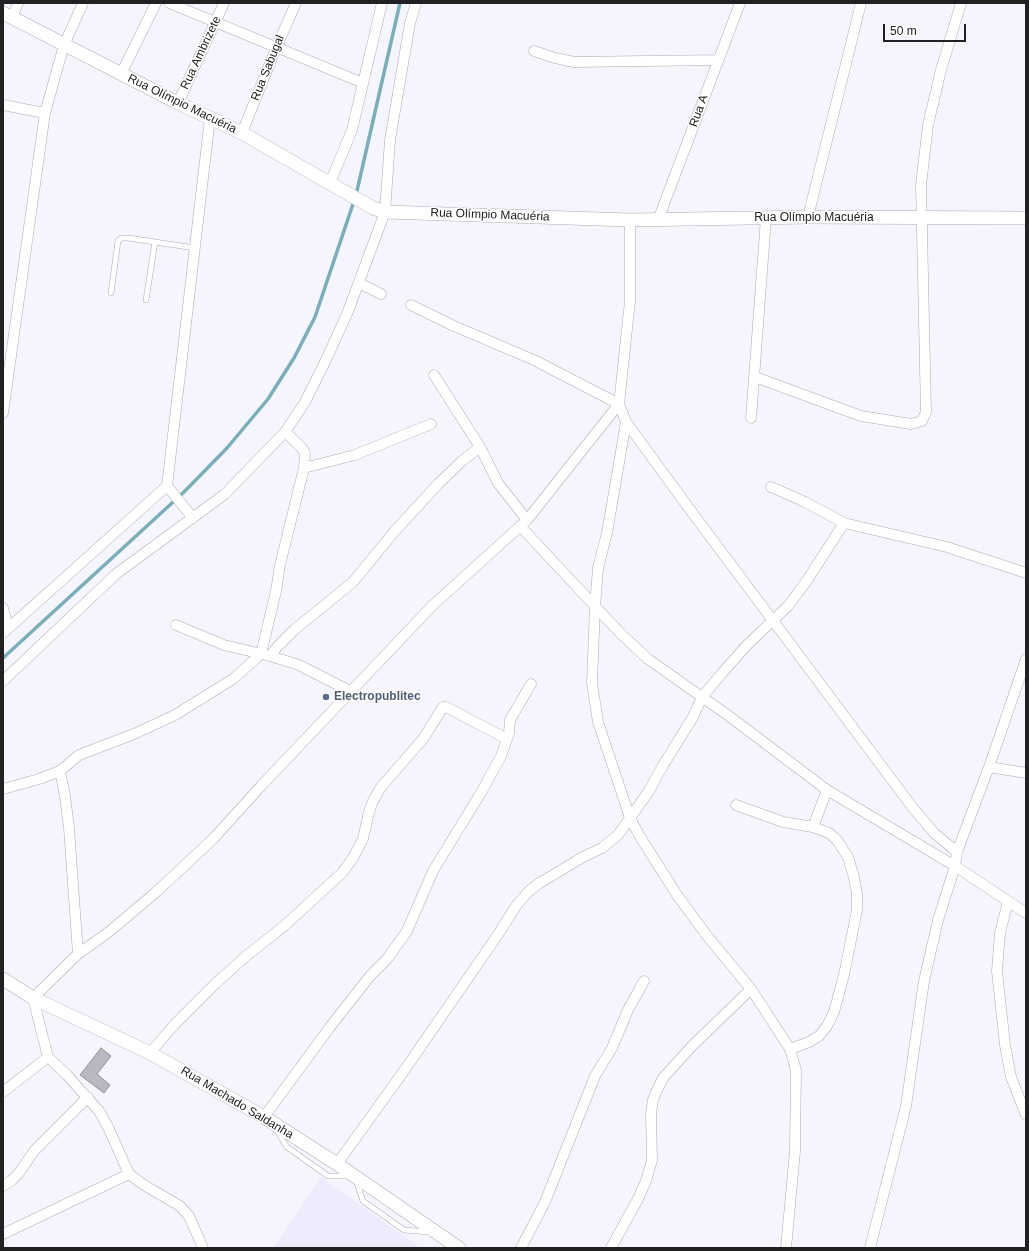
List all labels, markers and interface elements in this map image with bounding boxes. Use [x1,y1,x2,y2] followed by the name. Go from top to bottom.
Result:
[178,14,224,92] street label: Rua Ambrizete
[885,16,968,42] scale bar
[890,24,917,38] text: 50 m
[248,33,288,103] street label: Rua Sabugal
[125,71,239,137] street label: Rua Olímpio Macuéria
[687,93,711,129] street label: Rua A
[430,206,550,224] street label: Rua Olímpio Macuéria
[754,211,874,225] street label: Rua Olímpio Macuéria
[334,690,421,704] place label: Electropublitec
[321,692,331,702] marker: Electropublitec
[178,1064,296,1142] street label: Rua Machado Saldanha

